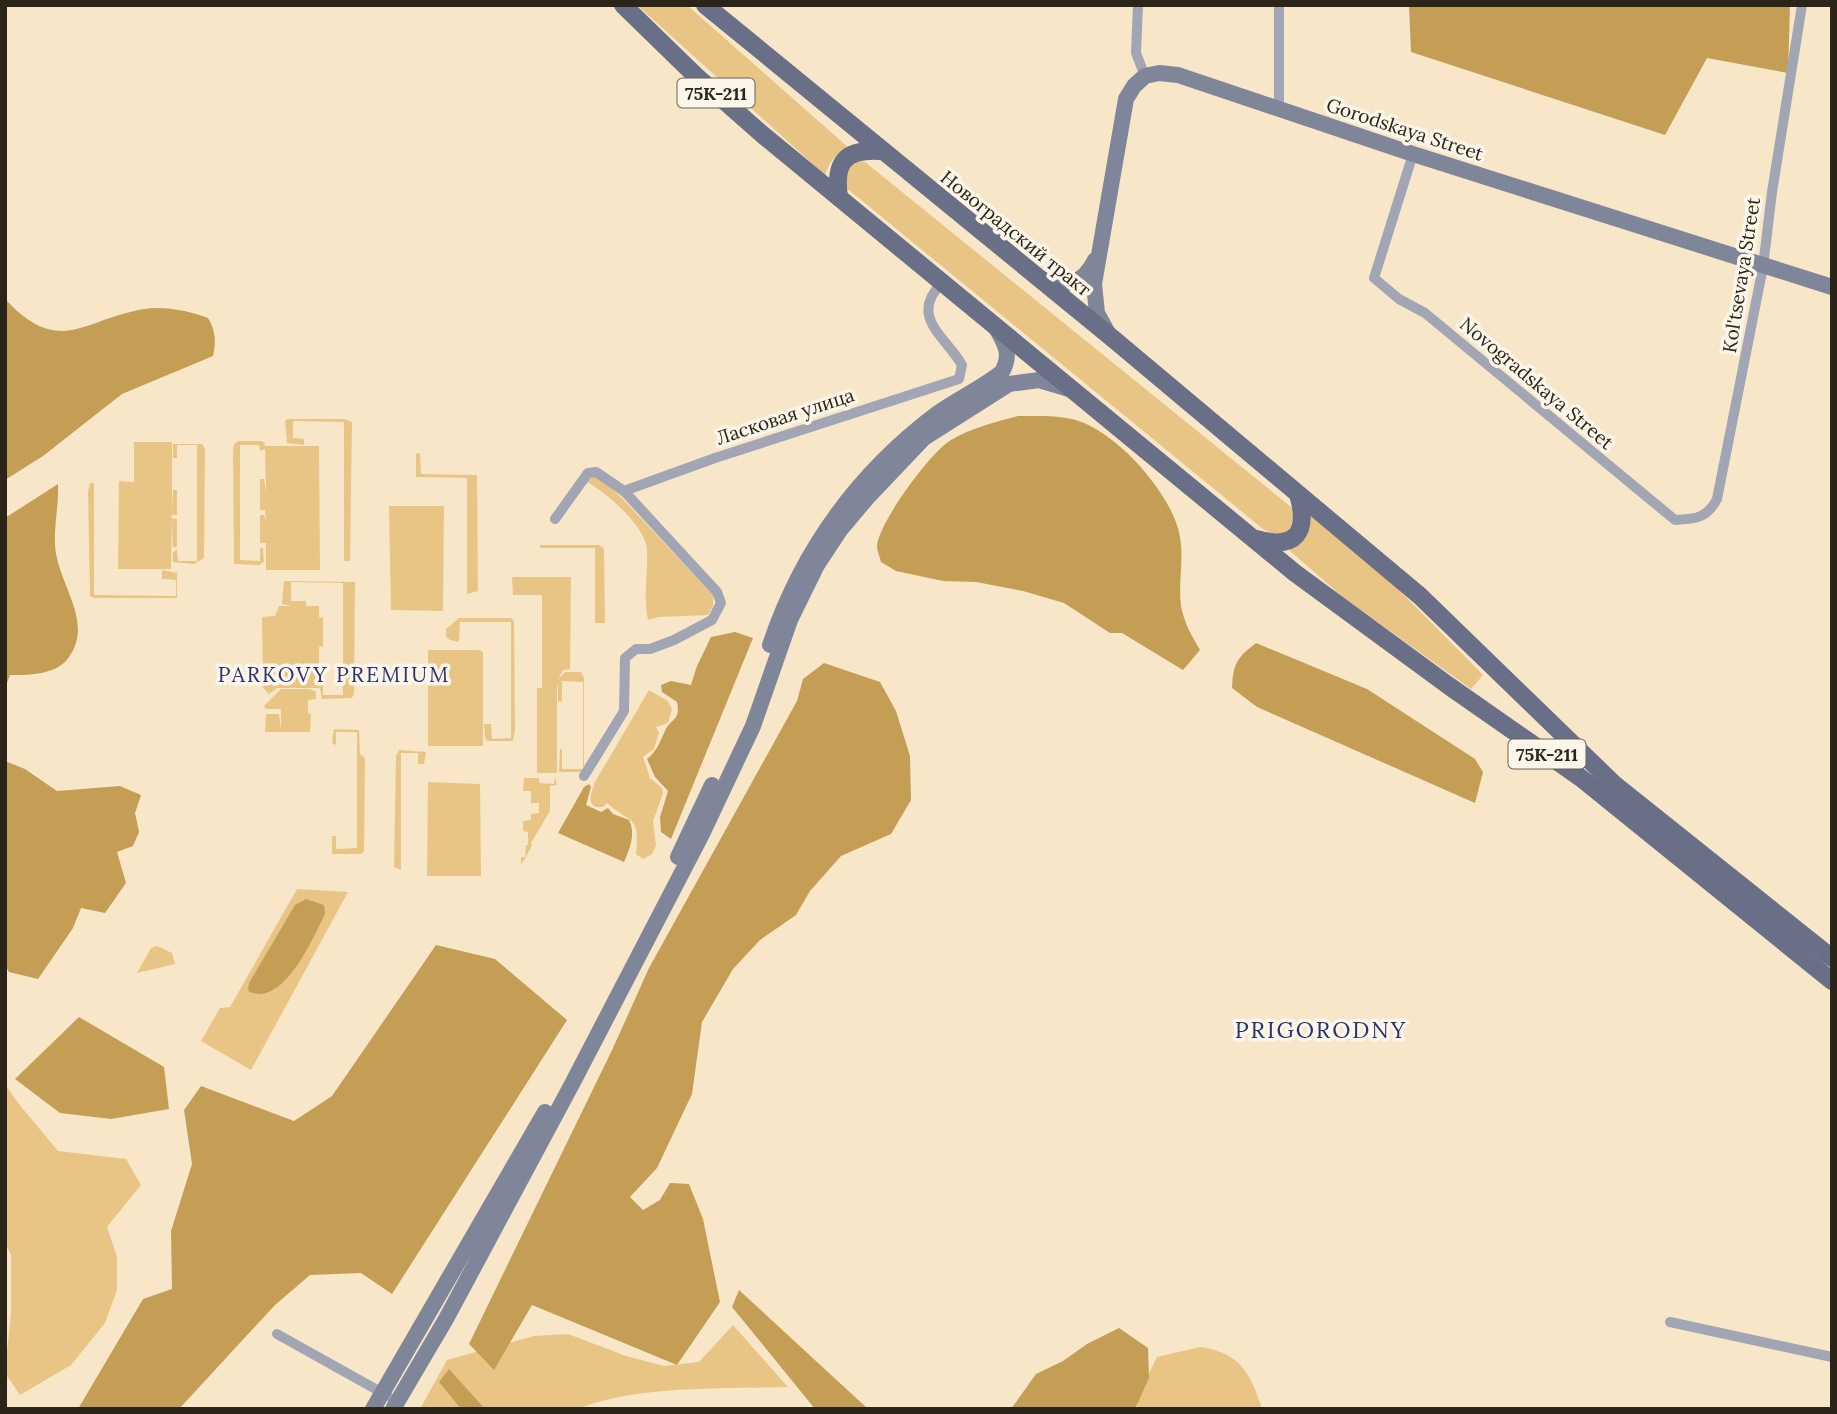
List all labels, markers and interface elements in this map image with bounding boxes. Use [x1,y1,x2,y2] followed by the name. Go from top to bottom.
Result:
[678,78,754,108] road number: 75К-211
[1324,92,1487,166] street label: Gorodskaya Street
[936,165,1096,301] street label: Новоградский тракт
[1717,195,1765,354] street label: Kol'tsevaya Street
[1455,312,1619,455] street label: Novogradskaya Street
[713,382,857,450] street label: Ласковая улица
[218,661,450,688] district label: PARKOVY PREMIUM
[1508,740,1586,768] road number: 75К-211
[1235,1015,1407,1044] district label: PRIGORODNY

